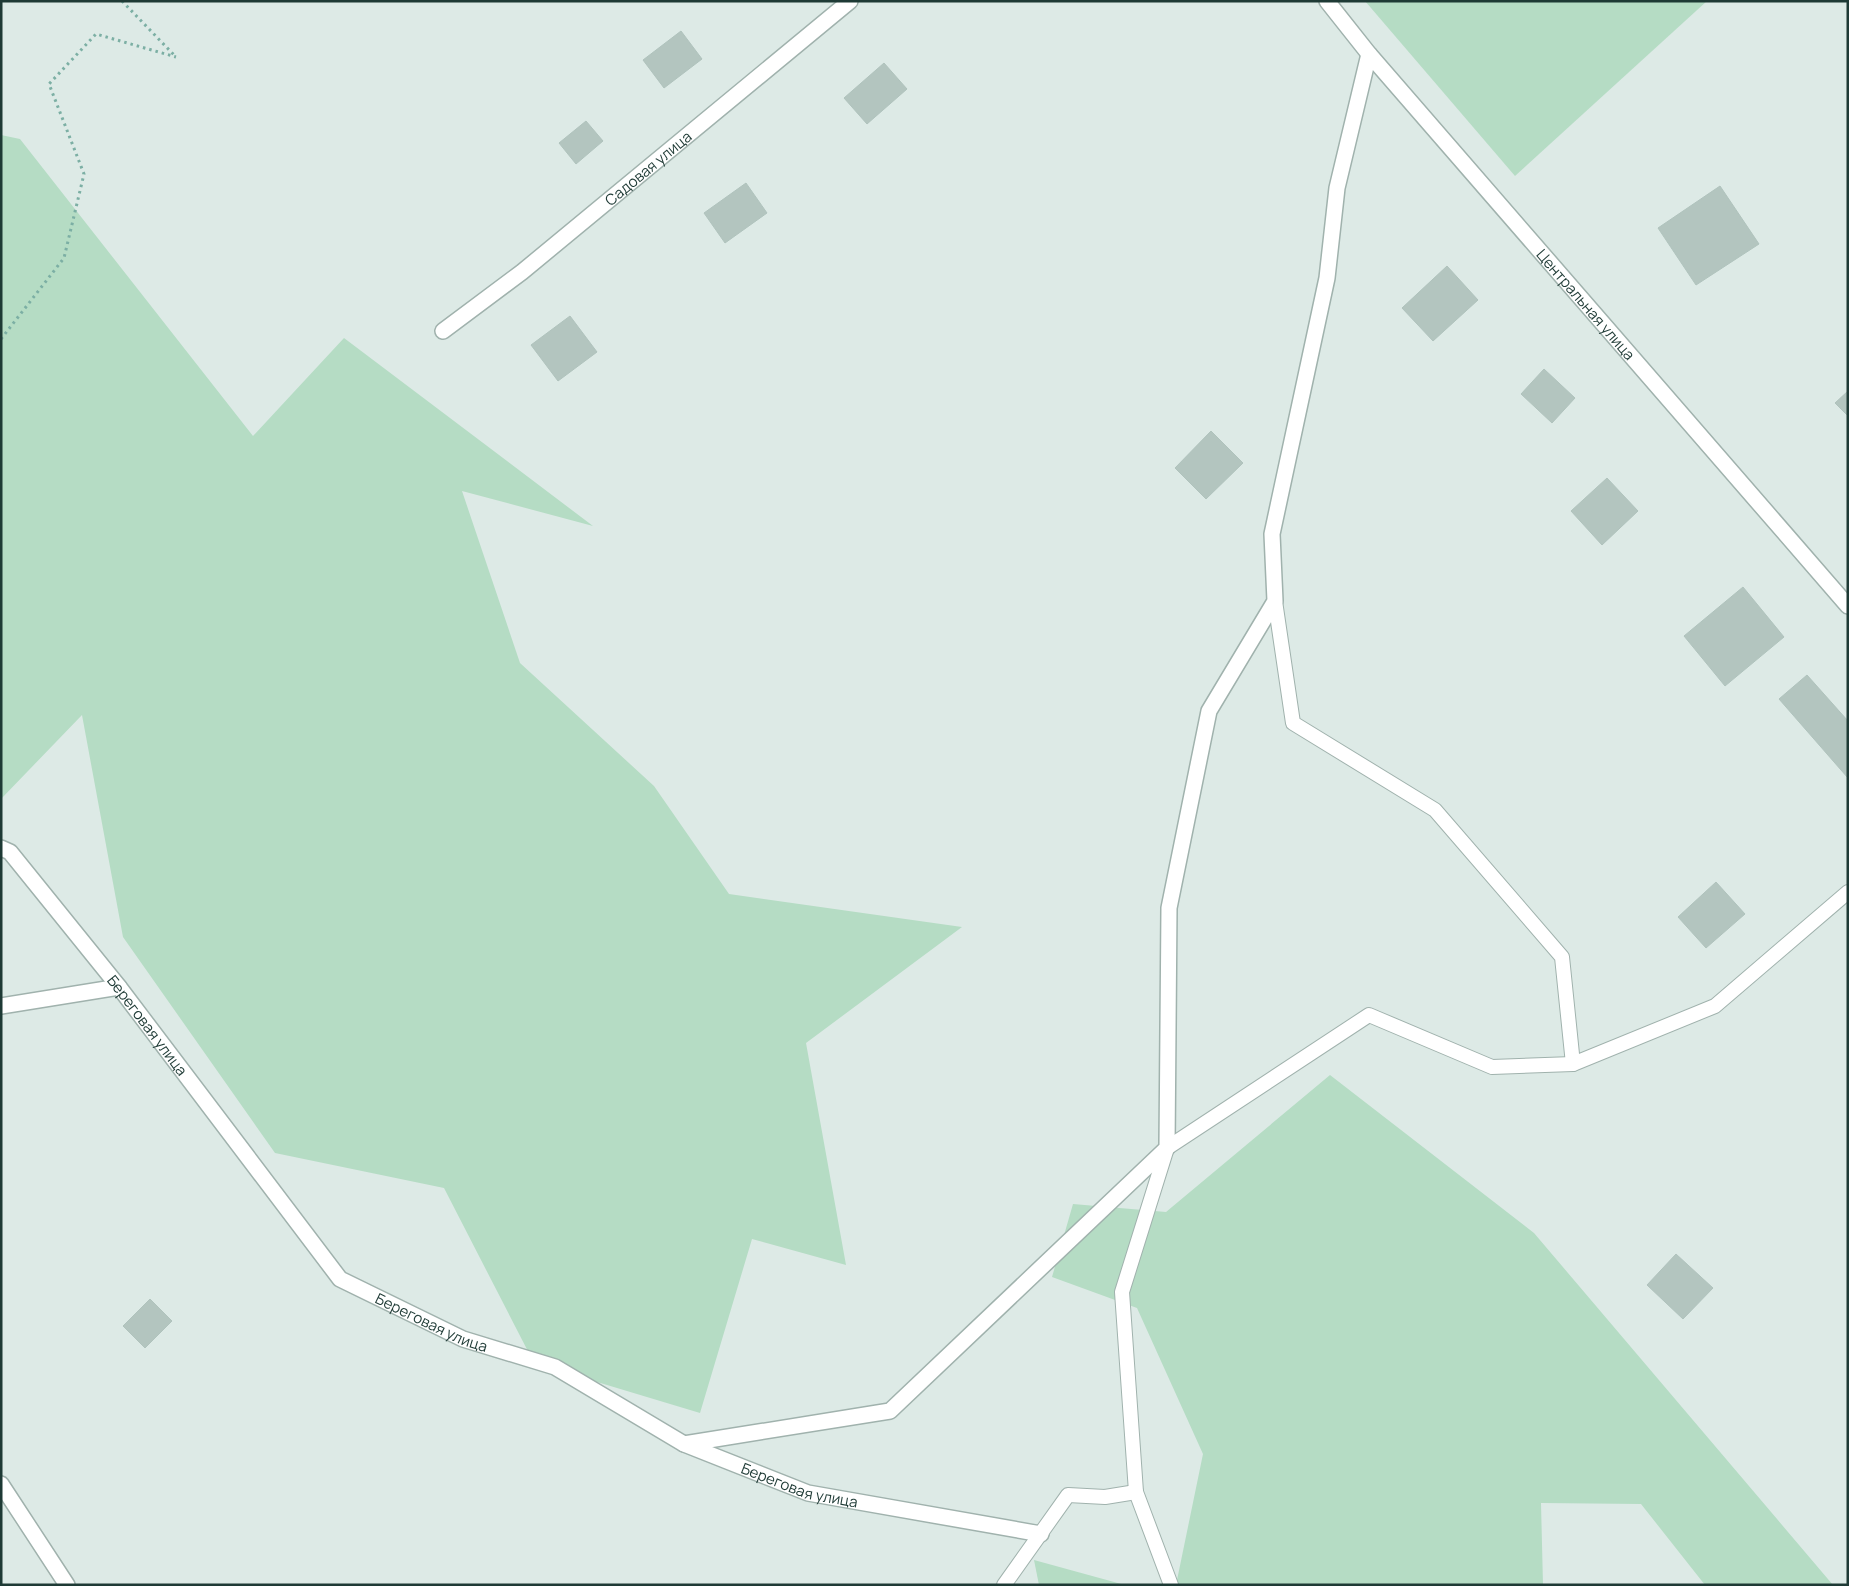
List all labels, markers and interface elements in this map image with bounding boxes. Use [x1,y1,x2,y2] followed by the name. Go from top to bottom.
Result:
[600,126,696,210] street label: Садовая улица
[1532,244,1640,364] street label: Центральная улица
[103,970,193,1080] street label: Береговая улица
[372,1287,490,1356] street label: Береговая улица
[738,1457,860,1512] street label: Береговая улица

